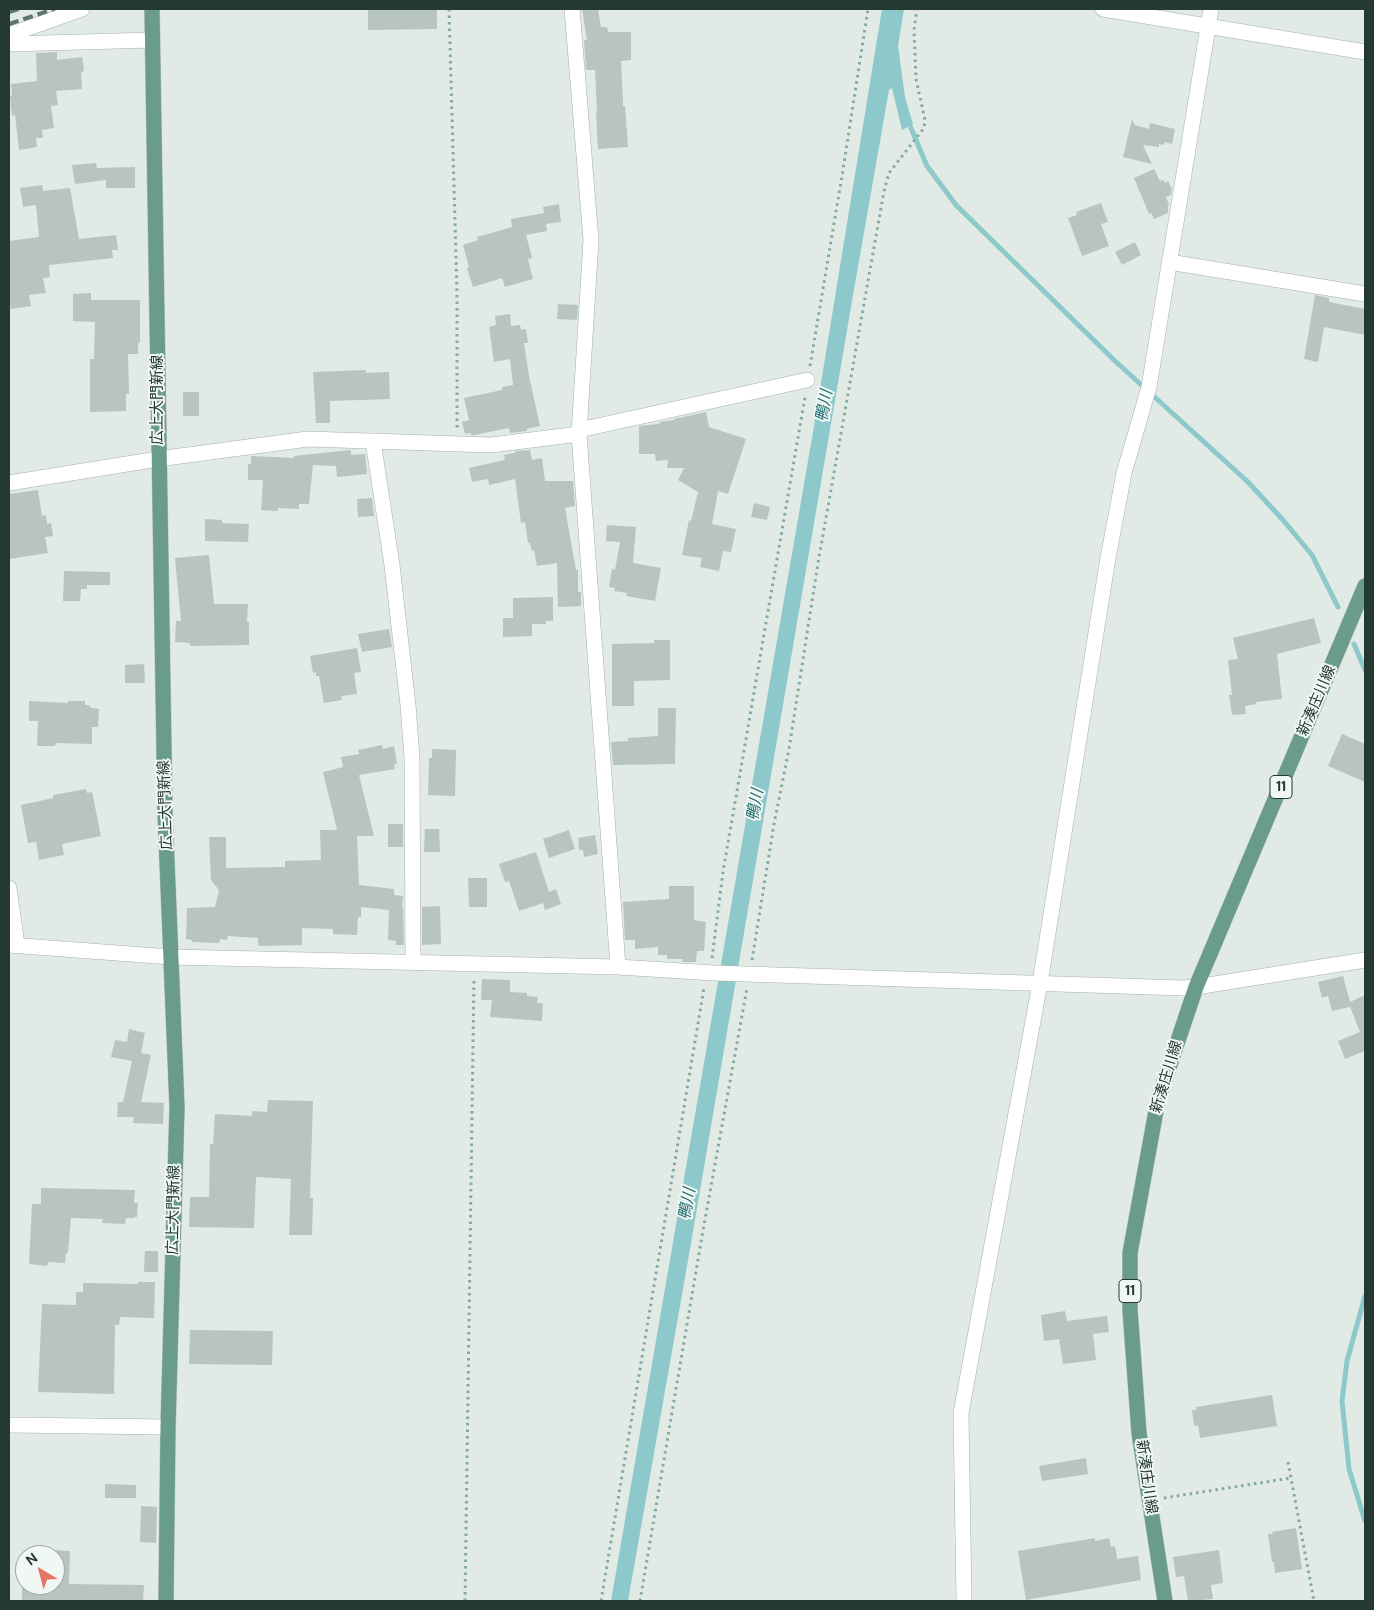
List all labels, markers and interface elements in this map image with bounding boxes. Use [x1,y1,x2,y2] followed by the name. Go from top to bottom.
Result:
[149,355,167,445] street label: 広上大門新線
[813,389,837,423] water label: 鴨川
[1294,663,1340,739] street label: 新湊庄川線
[155,760,177,850] street label: 広上大門新線
[1270,776,1292,799] road number: 11
[744,788,768,822] water label: 鴨川
[1147,1039,1187,1115] street label: 新湊庄川線
[164,1165,184,1255] street label: 広上大門新線
[676,1187,700,1221] water label: 鴨川
[1119,1280,1141,1302] road number: 11
[1132,1439,1160,1515] street label: 新湊庄川線
[15,1545,65,1595] north arrow
[22,1549,41,1569] text: N

